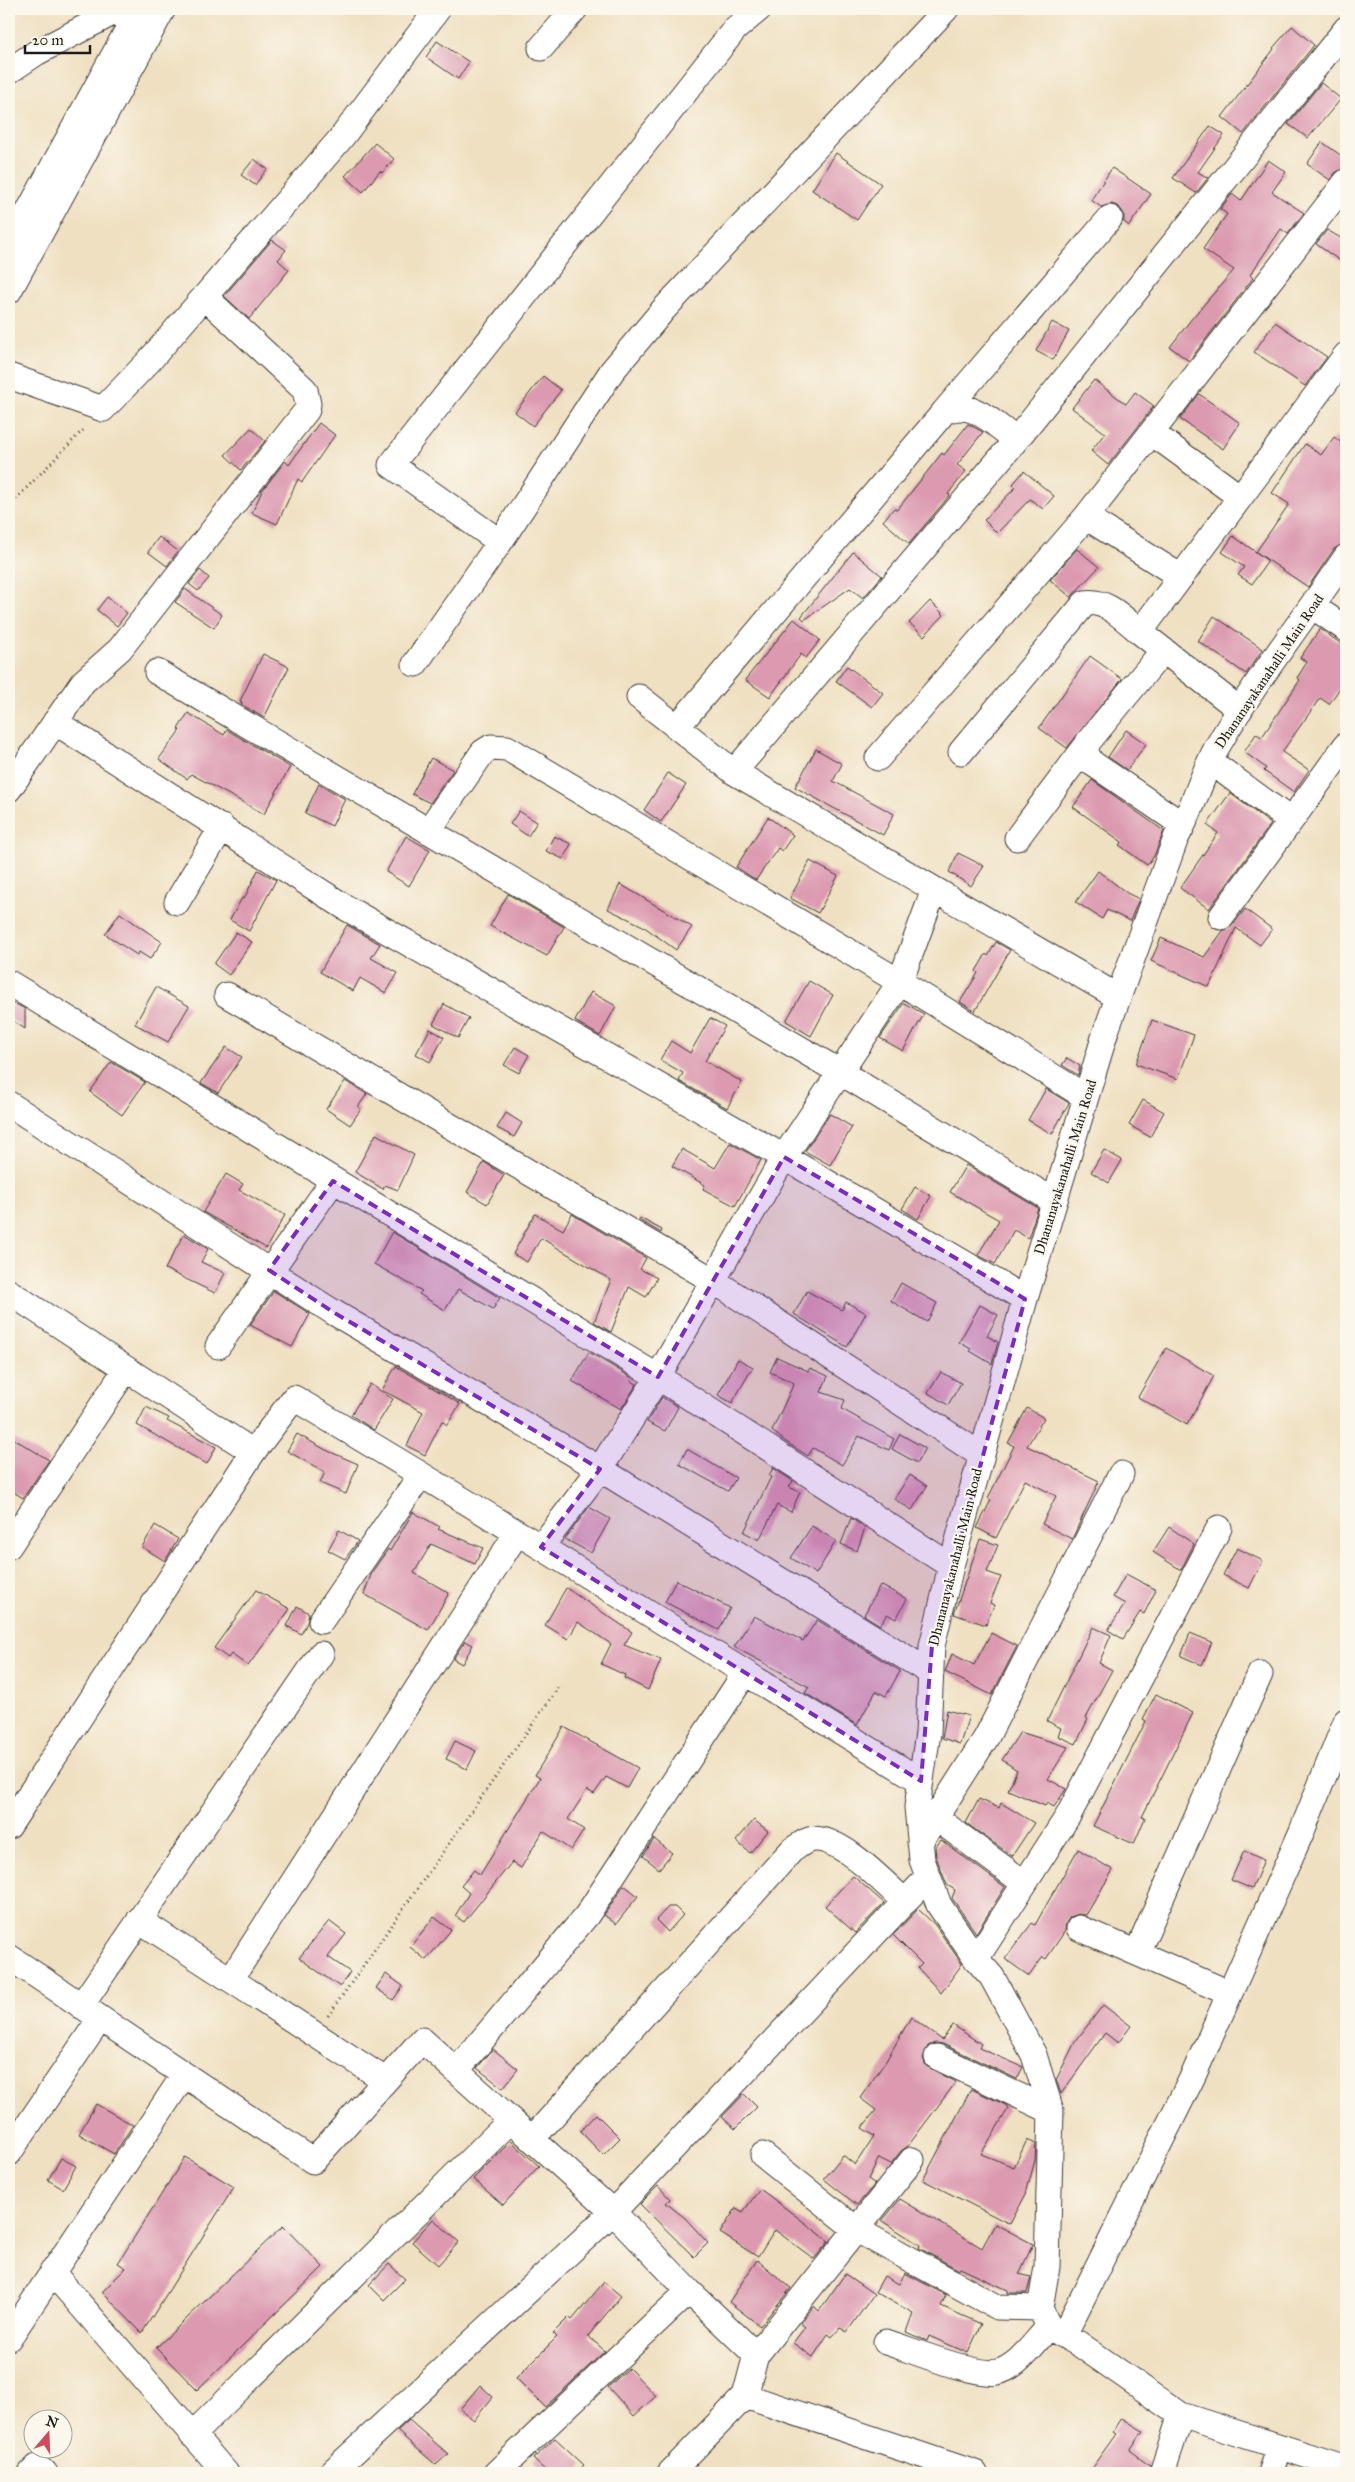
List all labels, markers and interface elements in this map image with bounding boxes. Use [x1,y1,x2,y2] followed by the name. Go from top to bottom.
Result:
[25,22,90,54] scale bar
[32,31,64,49] text: 20 m
[1211,591,1328,752] street label: Dhananayakanahalli Main Road
[1031,1077,1100,1257] street label: Dhananayakanahalli Main Road
[925,1467,986,1648] street label: Dhananayakanahalli Main Road
[22,2410,72,2460] north arrow
[44,2412,61,2432] text: N

